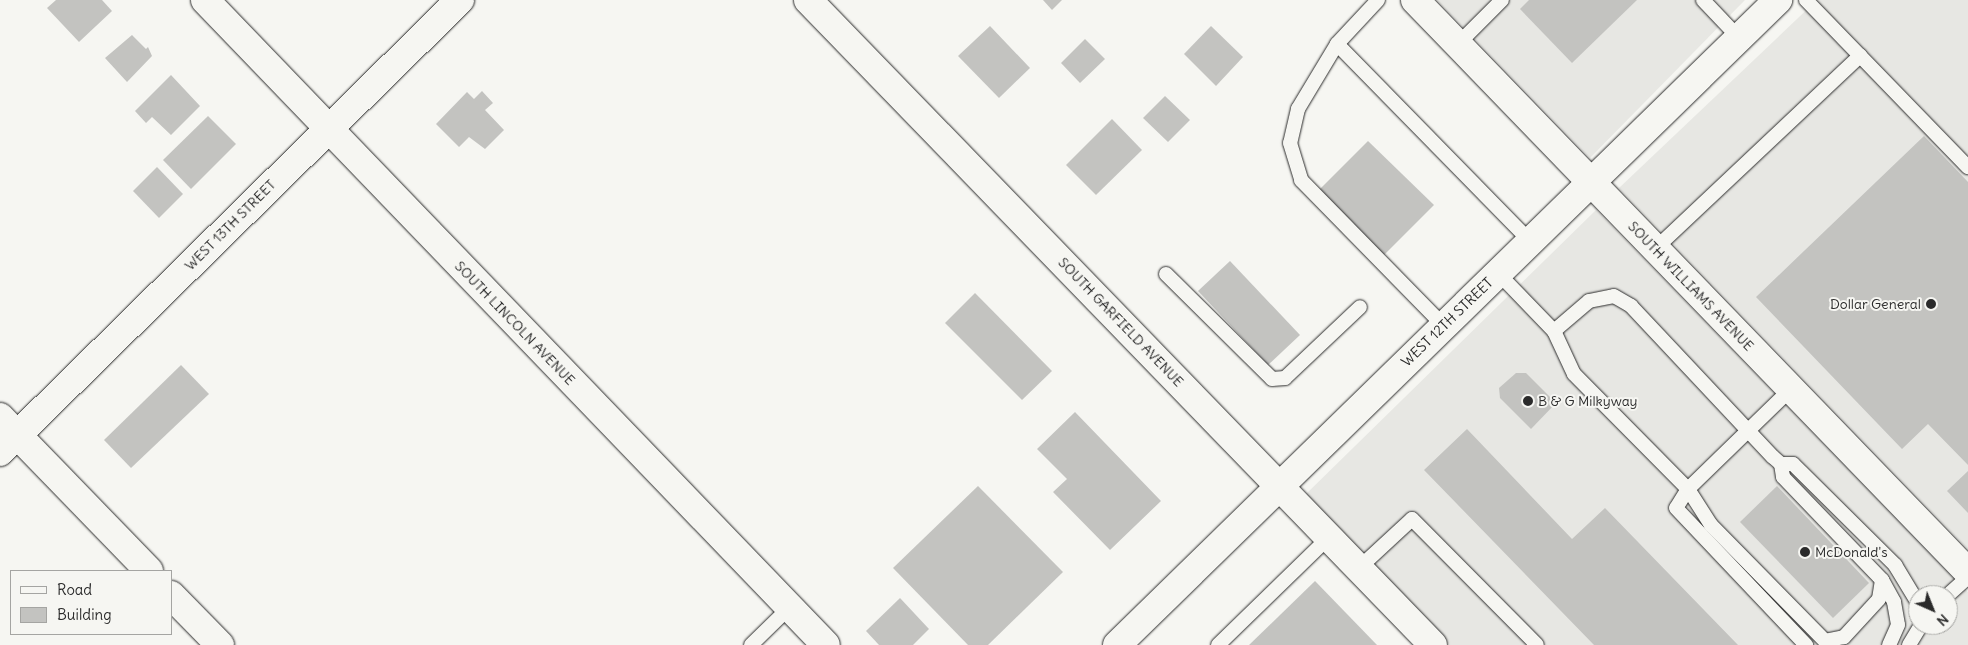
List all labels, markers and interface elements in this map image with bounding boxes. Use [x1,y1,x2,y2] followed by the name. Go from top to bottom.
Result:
[181,176,279,274] street label: WEST 13TH STREET
[1625,218,1757,354] street label: SOUTH WILLIAMS AVENUE
[1055,254,1187,390] street label: SOUTH GARFIELD AVENUE
[451,258,579,388] street label: SOUTH LINCOLN AVENUE
[1398,274,1496,370] street label: WEST 12TH STREET
[1830,296,1921,312] place label: Dollar General
[1925,298,1937,310] marker: Dollar General
[1538,393,1638,409] place label: B & G Milkyway
[1522,395,1534,407] marker: B & G Milkyway
[1815,544,1888,560] place label: McDonald's
[1799,546,1811,558] marker: McDonald's
[10,570,172,635] legend
[57,580,92,599] text: Road
[1908,585,1958,635] north arrow
[57,605,112,624] text: Building
[1933,610,1952,630] text: N

